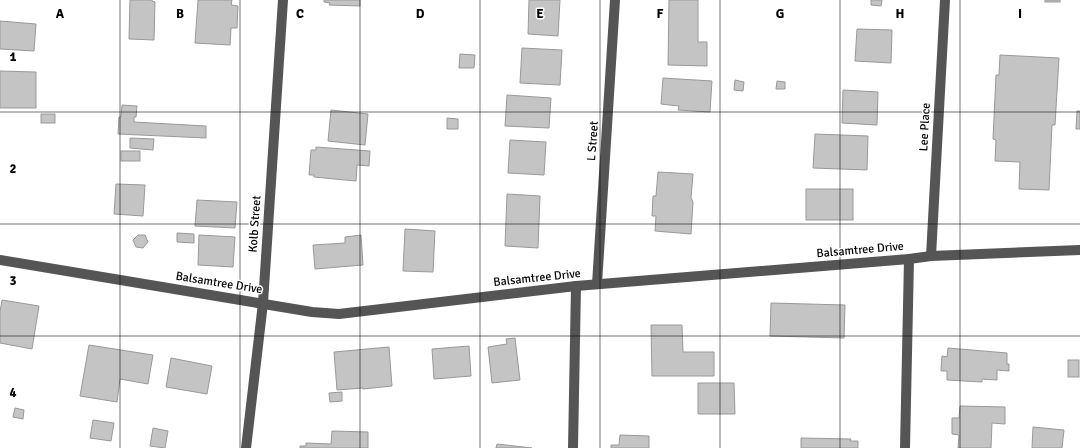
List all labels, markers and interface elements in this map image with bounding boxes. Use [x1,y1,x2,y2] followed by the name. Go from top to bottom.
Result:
[56,6,65,22] text: A
[176,6,184,22] text: B
[296,6,304,22] text: C
[416,6,425,22] text: D
[536,6,544,22] text: E
[657,6,664,22] text: F
[776,6,784,22] text: G
[896,6,904,22] text: H
[1018,6,1022,22] text: I
[9,49,17,65] text: 1
[916,102,934,152] street label: Lee Place
[584,120,602,162] street label: L Street
[9,161,17,177] text: 2
[246,195,264,253] street label: Kolb Street
[816,239,904,261] street label: Balsamtree Drive
[493,266,581,290] street label: Balsamtree Drive
[175,269,263,297] street label: Balsamtree Drive
[9,273,17,289] text: 3
[9,385,17,401] text: 4

